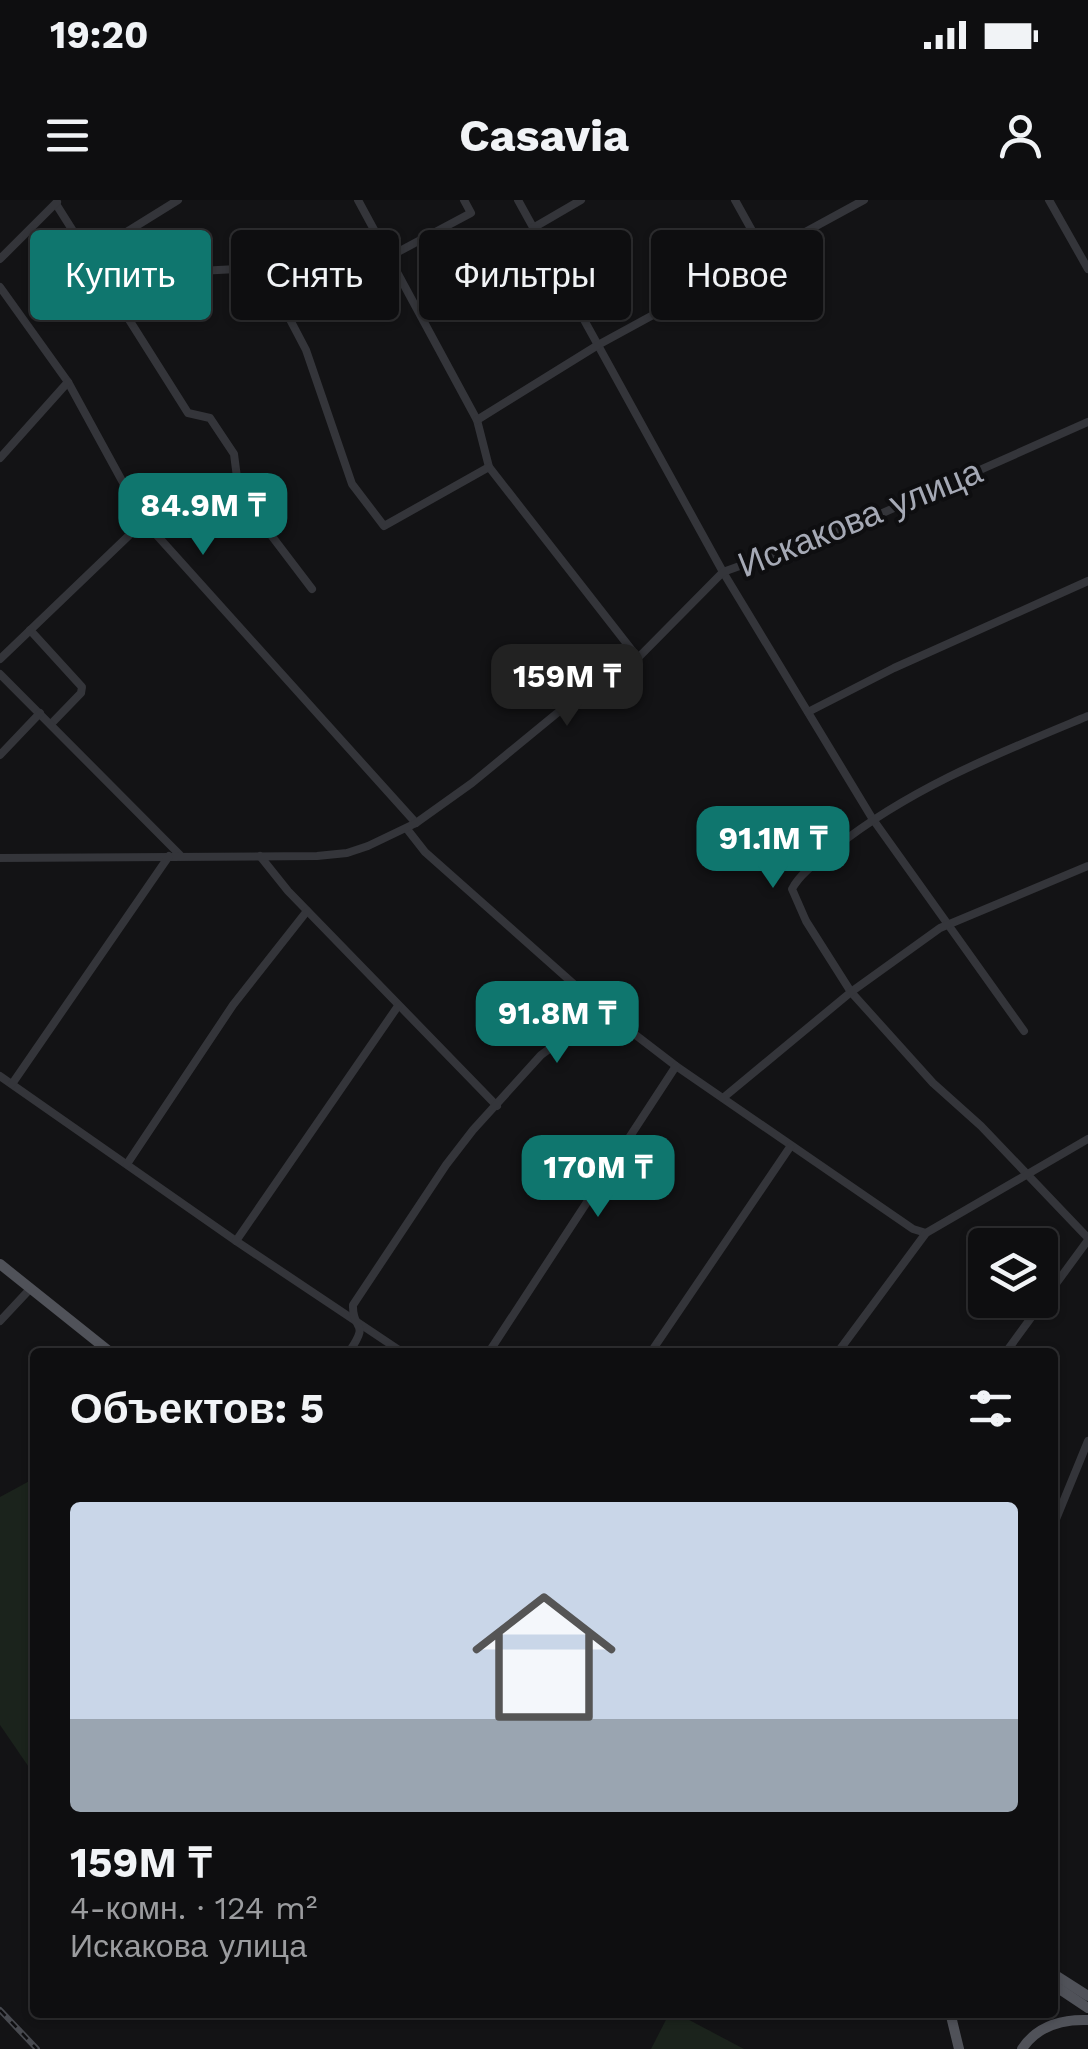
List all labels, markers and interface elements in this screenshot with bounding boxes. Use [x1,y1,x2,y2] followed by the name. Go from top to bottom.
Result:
[50,13,148,57] text: 19:20
[40,108,95,163] icon: menu
[993,108,1048,163] icon: person
[459,109,629,162] text: Casavia
[30,230,211,320] chip: Купить
[231,230,399,320] chip: Снять
[419,230,631,320] chip: Фильтры
[651,230,823,320] chip: Новое
[732,450,989,586] street label: Искакова улица
[111,473,295,558] pin: 84.9M ₸
[140,486,266,524] text: 84.9M ₸
[486,644,648,729] pin: 159M ₸
[513,657,621,695] text: 159M ₸
[681,806,865,891] pin: 91.1M ₸
[718,819,828,857] text: 91.1M ₸
[465,981,649,1066] pin: 91.8M ₸
[498,994,616,1032] text: 91.8M ₸
[517,1135,679,1220] pin: 170M ₸
[544,1148,652,1186] text: 170M ₸
[968,1228,1058,1318] map controls
[968,1228,1058,1318] button: layers
[963,1381,1018,1436] icon: filters
[70,1384,324,1433] text: Объектов: 5
[454,1567,634,1747] icon: home
[70,1838,212,1887] text: 159M ₸
[70,1889,317,1927] text: 4-комн. · 124 m²
[70,1927,307,1965] text: Искакова улица

